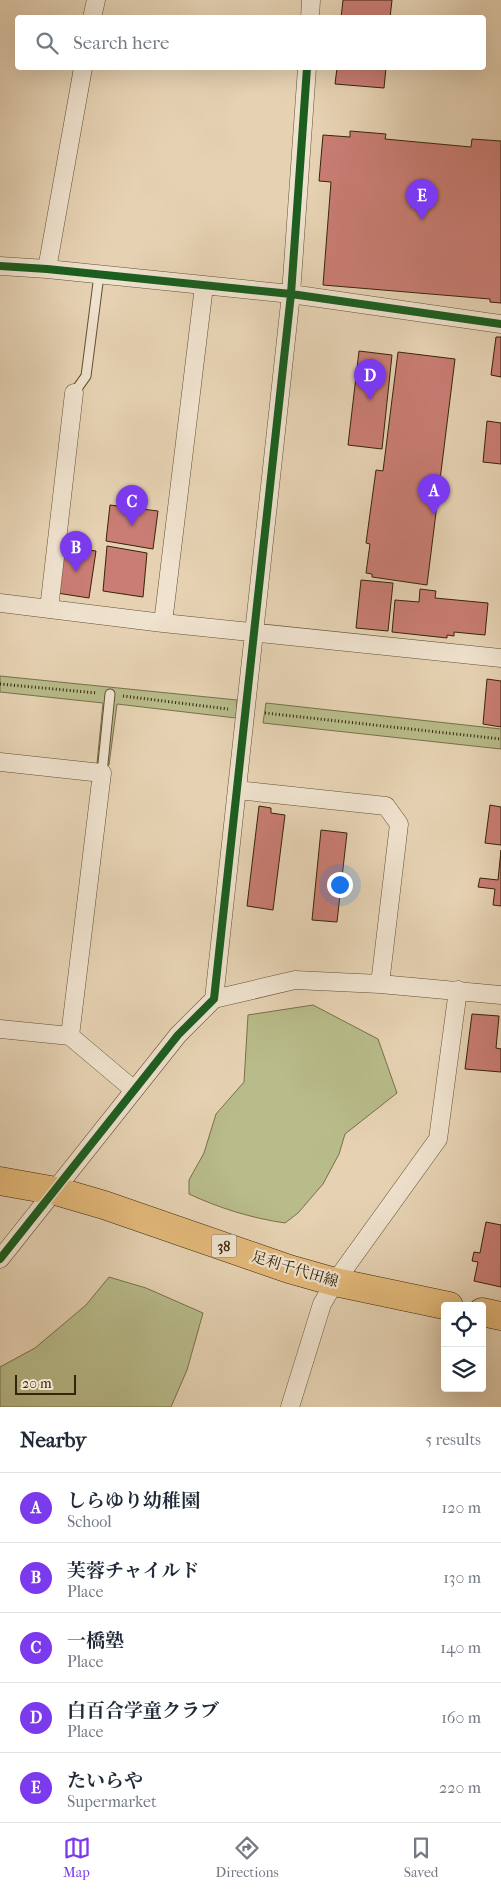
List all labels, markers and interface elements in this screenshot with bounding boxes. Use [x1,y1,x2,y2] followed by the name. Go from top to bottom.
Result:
[15,15,486,70] search box
[33,29,61,57] icon: search
[73,32,169,54] text: Search here
[406,179,438,220] pin: E
[354,359,386,400] pin: D
[418,474,450,515] pin: A
[116,485,148,526] pin: C
[60,531,92,572] pin: B
[327,872,353,898] your location
[212,1234,236,1258] road number: 38
[249,1247,341,1291] street label: 足利千代田線
[441,1302,486,1392] map controls
[441,1302,486,1347] button: locate
[441,1347,486,1392] button: layers
[15,1372,76,1395] scale bar
[22,1375,52,1392] text: 20 m
[20,1428,86,1452] text: Nearby
[425,1430,481,1449] text: 5 results
[67,1490,200,1512] text: しらゆり幼稚園
[31,1498,41,1517] text: A
[442,1498,481,1517] text: 120 m
[67,1512,112,1531] text: School
[67,1560,199,1582] text: 芙蓉チャイルド
[31,1568,41,1587] text: B
[443,1568,481,1587] text: 130 m
[67,1582,103,1601] text: Place
[67,1630,124,1652] text: 一橋塾
[31,1638,41,1657] text: C
[440,1638,481,1657] text: 140 m
[67,1652,103,1671] text: Place
[67,1700,219,1722] text: 白百合学童クラブ
[30,1708,42,1727] text: D
[441,1708,481,1727] text: 160 m
[67,1722,103,1741] text: Place
[67,1770,143,1792] text: たいらや
[31,1778,41,1797] text: E
[439,1778,481,1797] text: 220 m
[67,1792,157,1811] text: Supermarket
[63,1834,91,1881] tab: Map
[216,1834,279,1881] tab: Directions
[404,1834,438,1881] tab: Saved

